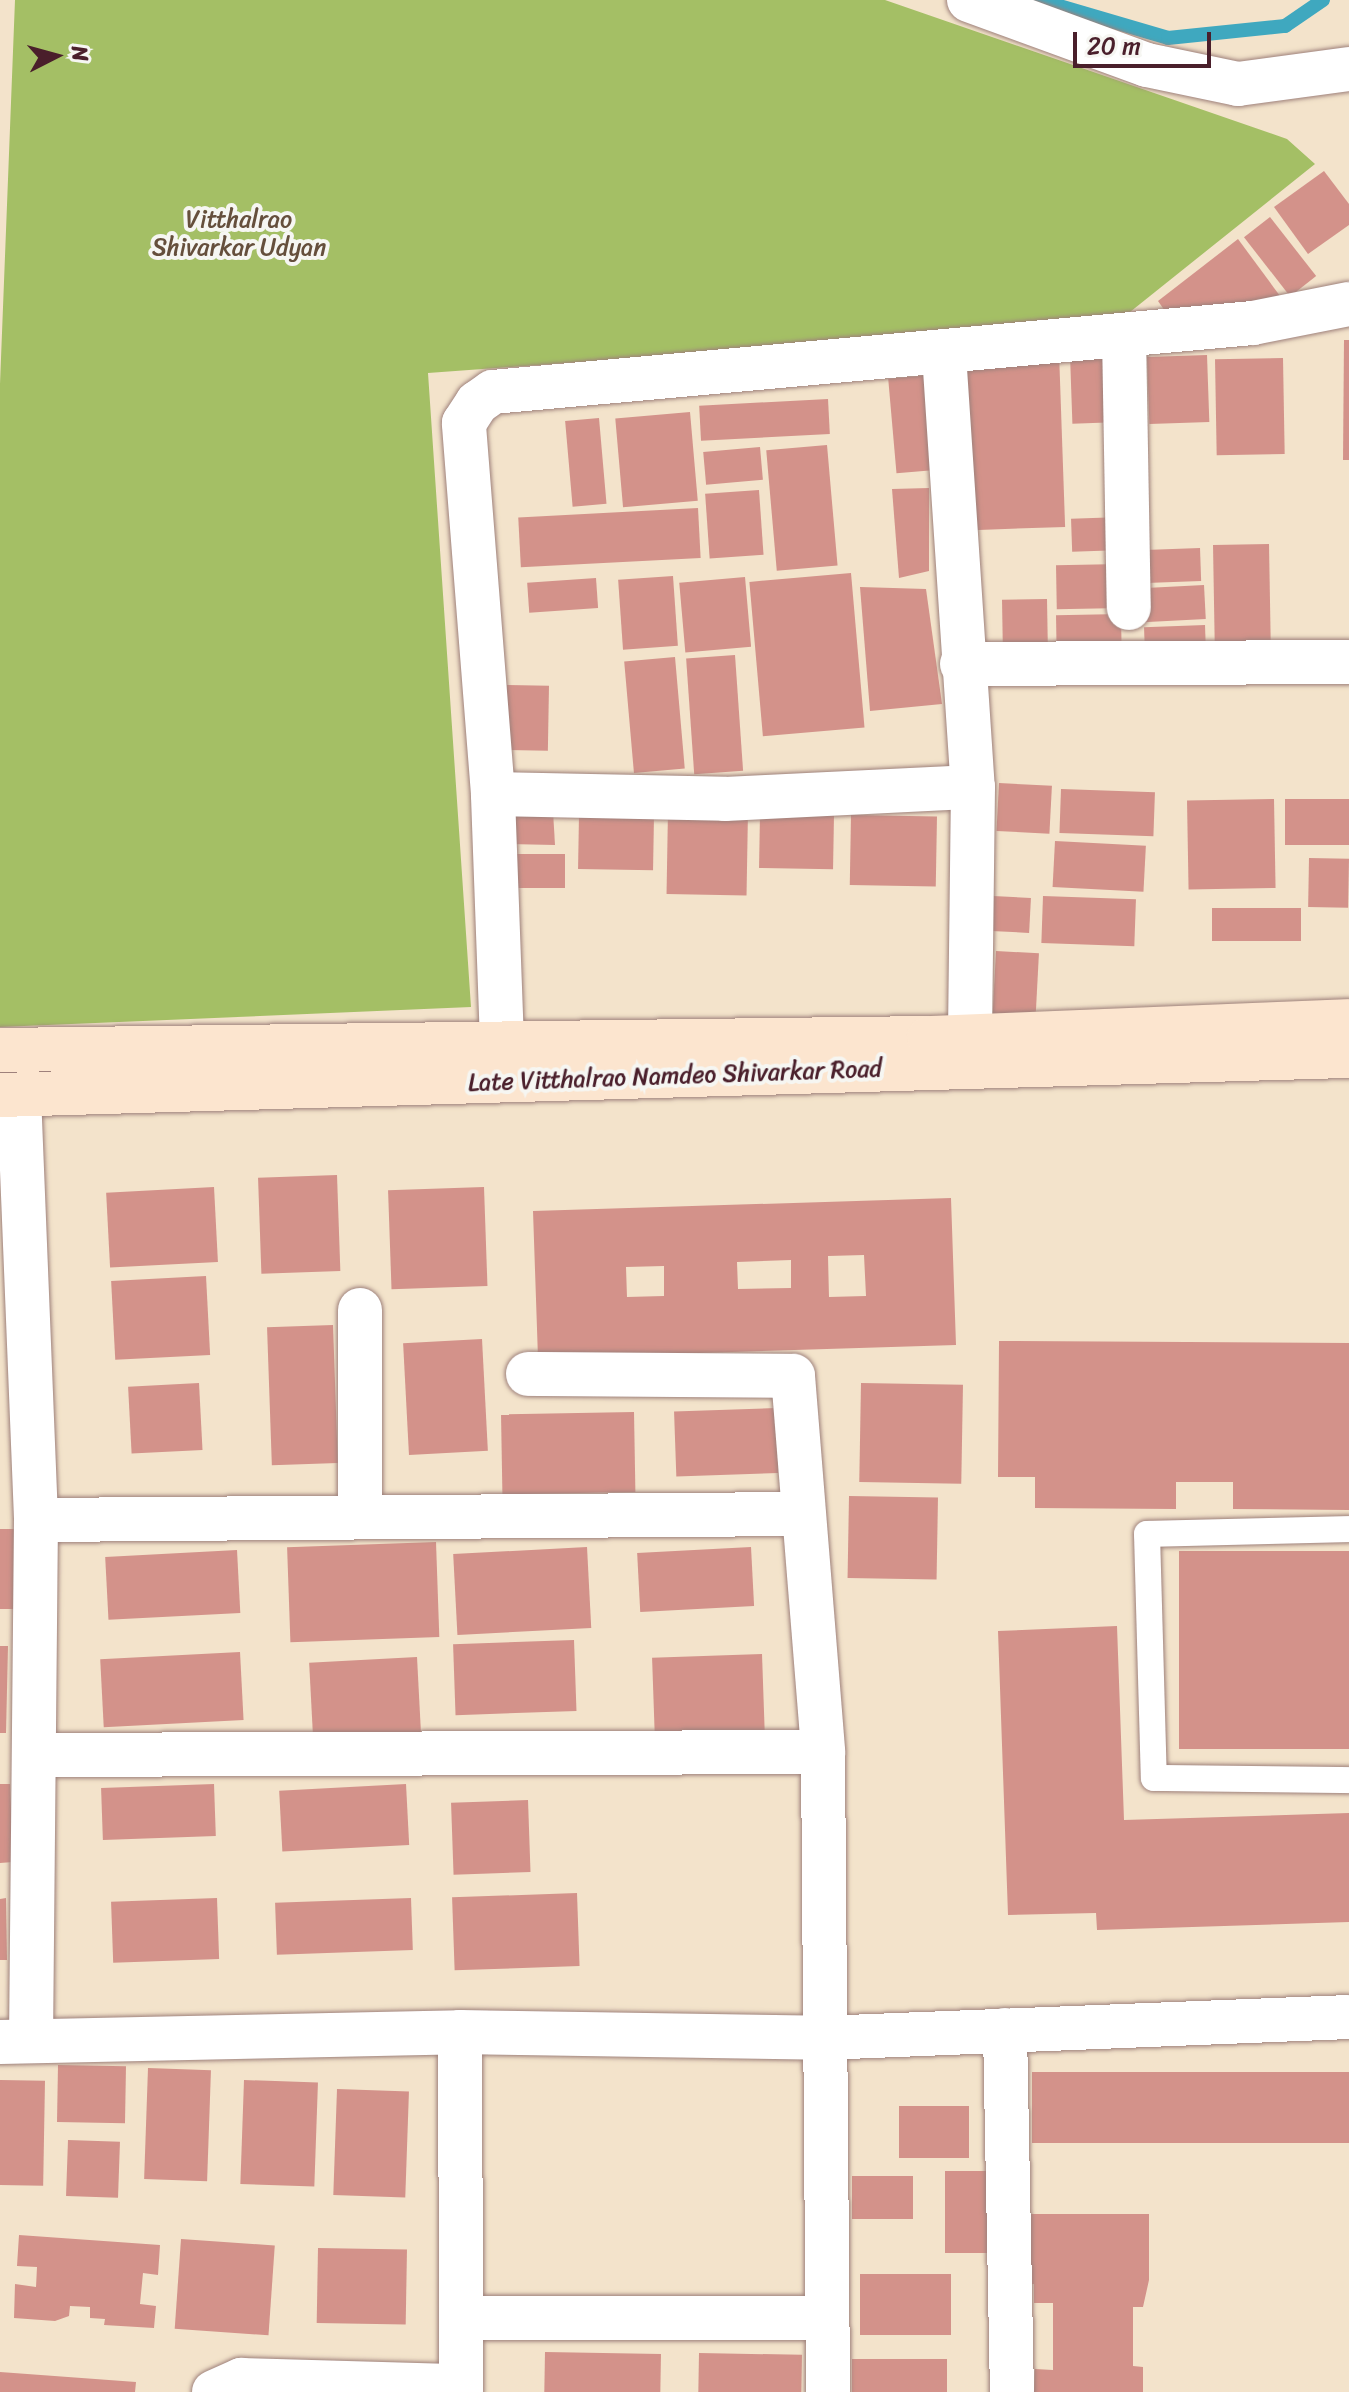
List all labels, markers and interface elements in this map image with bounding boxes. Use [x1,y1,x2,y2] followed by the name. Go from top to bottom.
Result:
[16,16,96,96] north arrow
[1077,16,1215,66] scale bar
[1087,25,1141,67] text: 20 m
[60,44,101,63] text: N
[152,206,326,262] park label: Vitthalrao Shivarkar Udyan
[467,1054,883,1098] street label: Late Vitthalrao Namdeo Shivarkar Road

